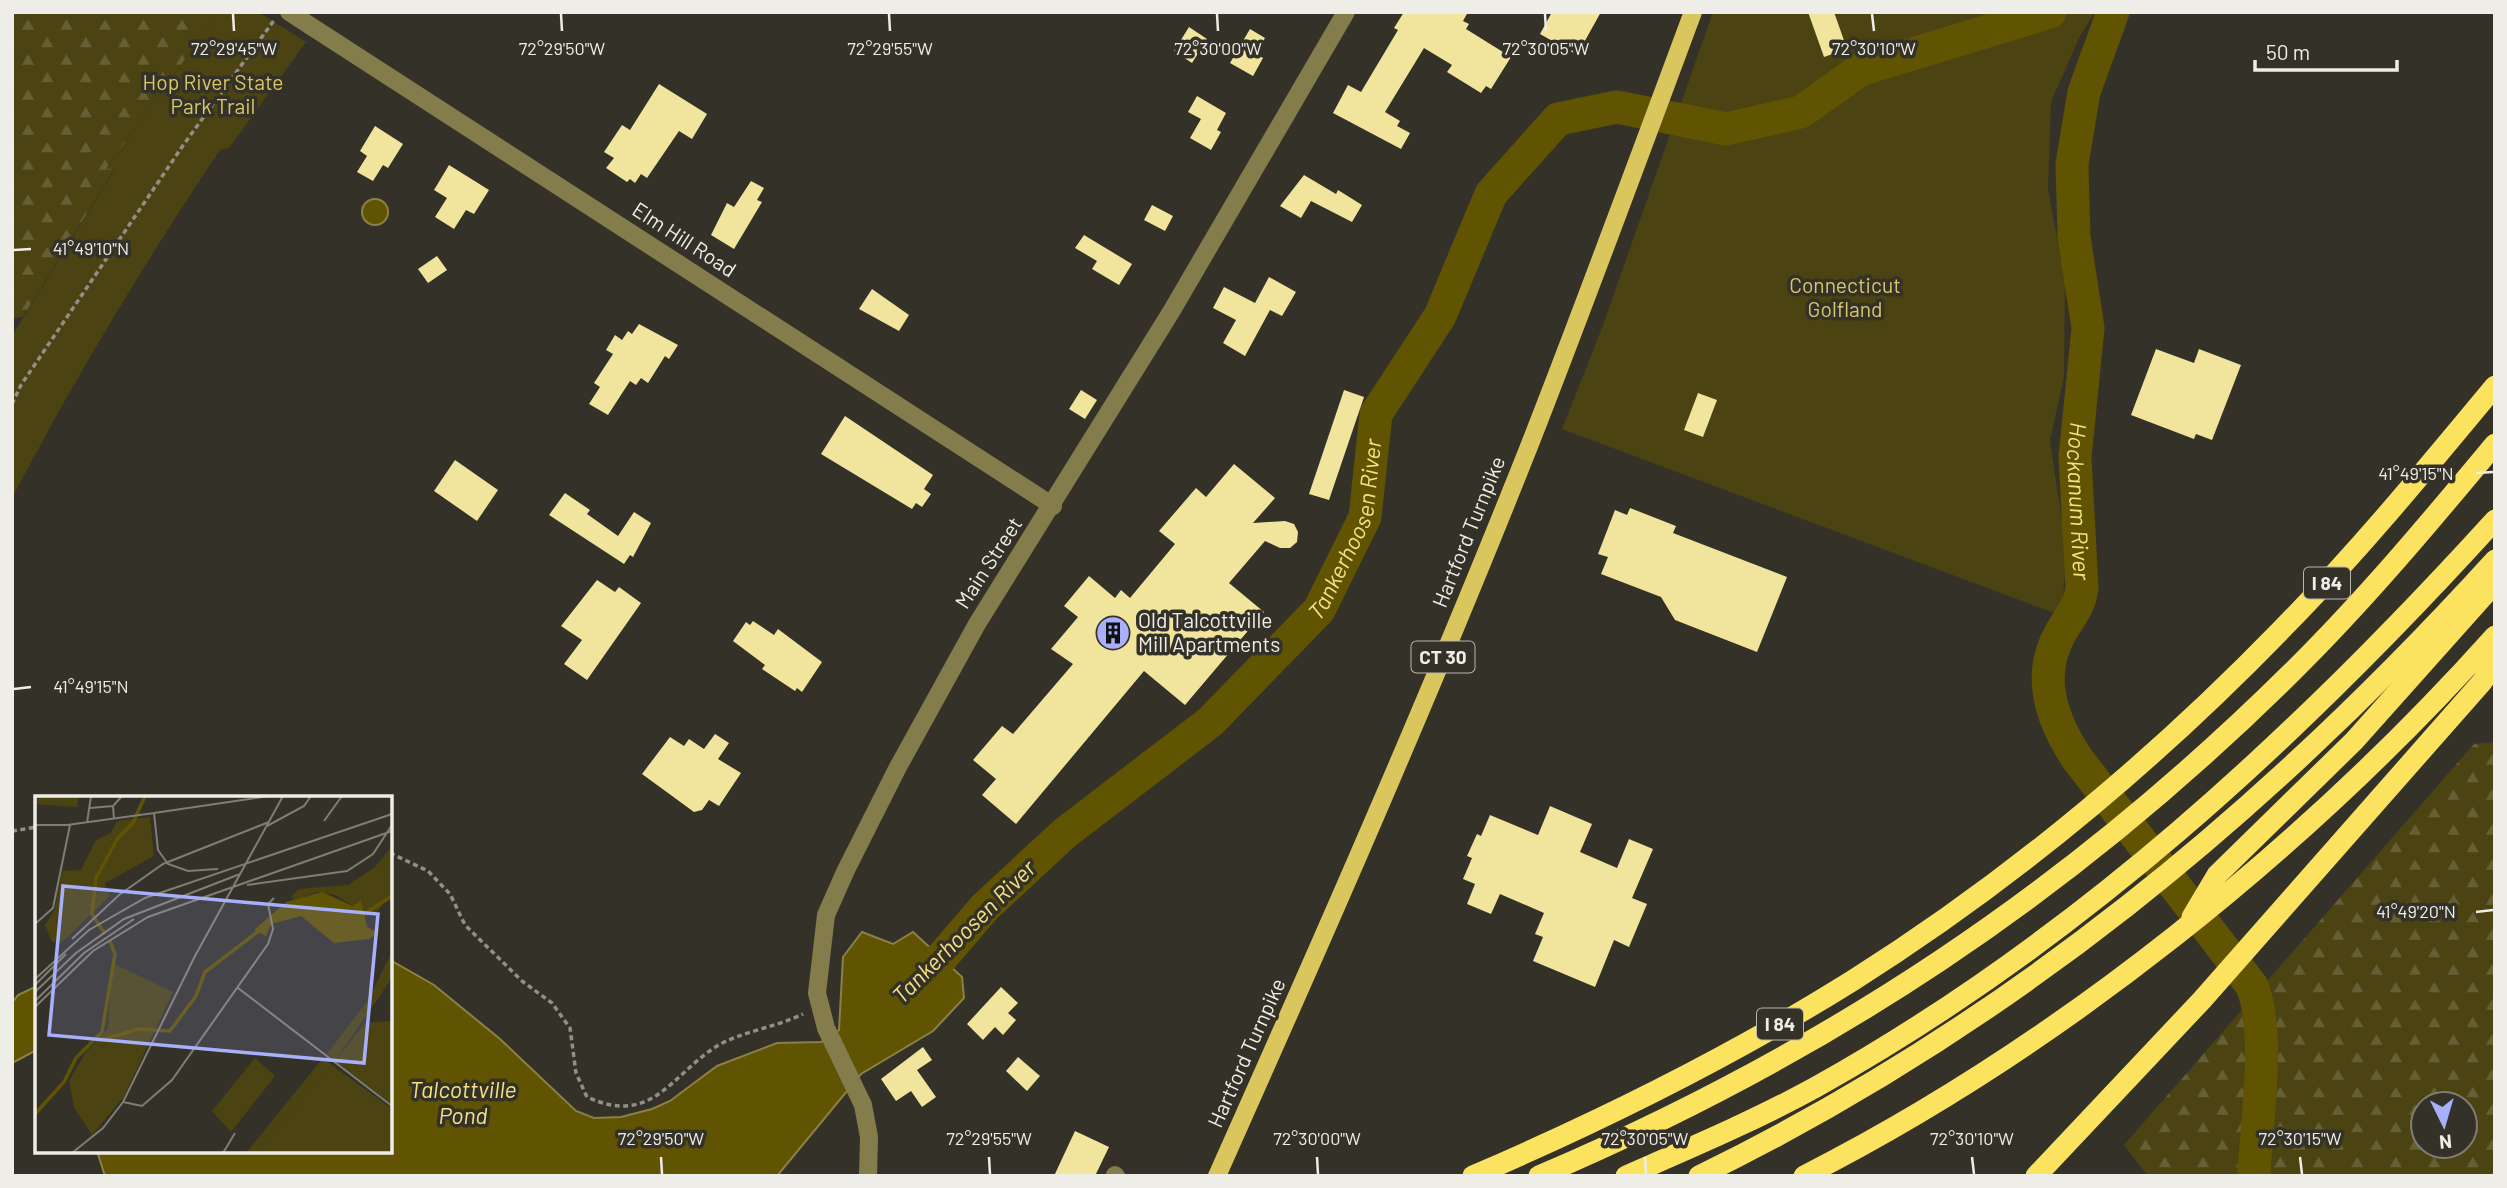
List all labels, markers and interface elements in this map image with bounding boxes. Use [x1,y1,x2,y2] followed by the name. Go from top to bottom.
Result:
[2255,28,2397,72] scale bar
[191,37,277,59] text: 72°29'45"W
[519,37,605,59] text: 72°29'50"W
[847,37,933,59] text: 72°29'55"W
[1174,37,1262,59] text: 72°30'00"W
[1503,37,1590,59] text: 72°30'05"W
[1832,37,1916,59] text: 72°30'10"W
[2266,39,2310,64] text: 50 m
[143,69,283,118] park label: Hop River State Park Trail
[628,196,741,281] street label: Elm Hill Road
[53,237,129,259] text: 41°49'10"N
[1789,272,1901,321] park label: Connecticut Golfland
[2062,421,2097,582] water label: Hockanum River
[1302,437,1386,626] water label: Tankerhoosen River
[1426,452,1509,611] street label: Hartford Turnpike
[2378,462,2454,484] text: 41°49'15"N
[949,512,1027,613] street label: Main Street
[2304,568,2350,598] road number: I 84
[1138,607,1280,656] place label: Old Talcottville Mill Apartments
[1094,614,1132,652] building icon: Old Talcottville Mill Apartments
[1412,642,1474,672] road number: CT 30
[53,675,129,697] text: 41°49'15"N
[35,796,392,1153] inset map
[886,853,1041,1009] water label: Tankerhoosen River
[2376,900,2456,922] text: 41°49'20"N
[1202,974,1290,1131] street label: Hartford Turnpike
[1757,1008,1803,1040] road number: I 84
[410,1075,516,1129] water label: Talcottville Pond
[2409,1090,2479,1160] north arrow
[618,1127,704,1149] text: 72°29'50"W
[946,1127,1032,1149] text: 72°29'55"W
[1273,1127,1361,1149] text: 72°30'00"W
[1602,1127,1689,1149] text: 72°30'05"W
[1930,1127,2014,1149] text: 72°30'10"W
[2259,1127,2342,1149] text: 72°30'15"W
[2438,1130,2453,1154] text: N

